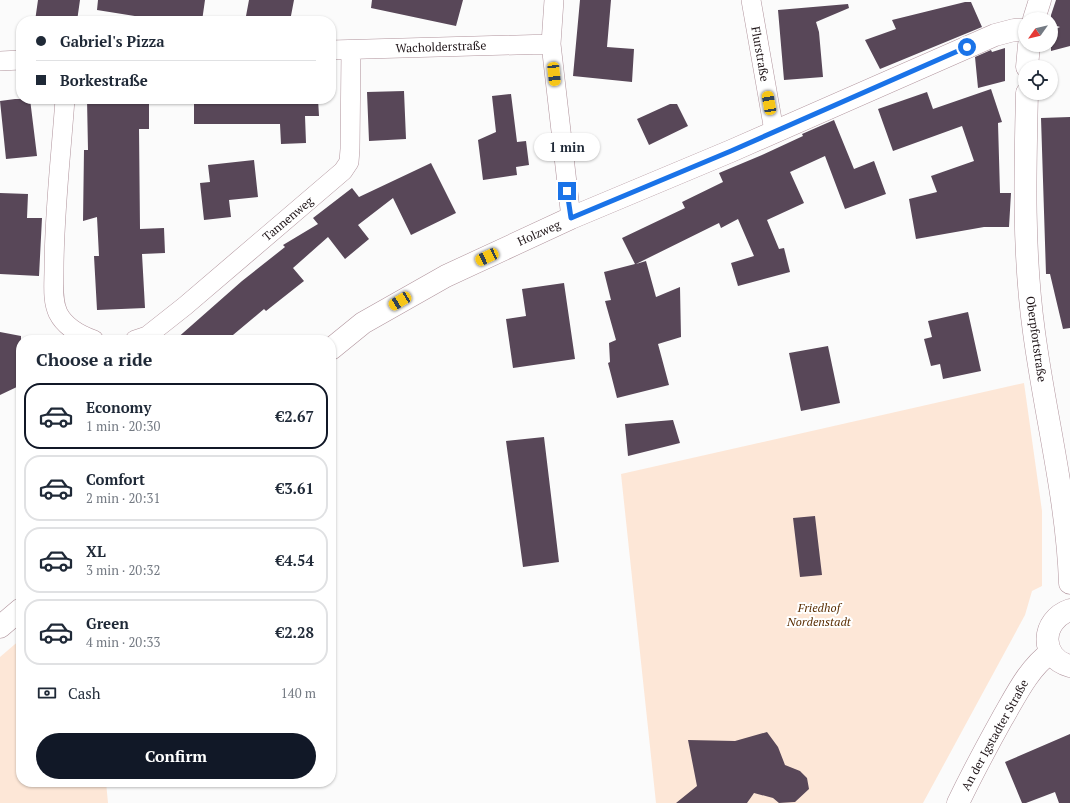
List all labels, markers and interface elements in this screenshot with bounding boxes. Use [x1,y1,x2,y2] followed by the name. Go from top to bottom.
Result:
[1018,12,1058,52] north arrow
[1018,12,1058,100] map controls
[748,25,773,83] street label: Flurstraße
[60,31,165,51] text: Gabriel's Pizza
[395,37,487,56] street label: Wacholderstraße
[958,38,976,56] route start
[1018,60,1058,100] button: locate
[547,61,561,87] car
[60,70,148,90] text: Borkestraße
[761,90,777,116] car
[534,133,600,161] callout: 1 min
[549,138,585,156] text: 1 min
[558,182,576,200] route end
[259,193,317,244] street label: Tannenweg
[515,216,563,249] street label: Holzweg
[474,246,500,268] car
[387,290,413,312] car
[1023,295,1050,383] street label: Oberpfortstraße
[36,347,152,371] text: Choose a ride
[86,397,151,417] text: Economy
[38,398,74,434] icon: car
[276,406,314,426] text: €2.67
[86,417,160,435] text: 1 min · 20:30
[86,469,145,489] text: Comfort
[38,470,74,506] icon: car
[276,478,314,498] text: €3.61
[86,489,160,507] text: 2 min · 20:31
[86,541,106,561] text: XL
[38,542,74,578] icon: car
[276,550,314,570] text: €4.54
[86,561,160,579] text: 3 min · 20:32
[786,600,852,629] park label: Friedhof Nordenstadt
[86,613,129,633] text: Green
[38,614,74,650] icon: car
[276,622,314,642] text: €2.28
[86,633,160,651] text: 4 min · 20:33
[958,677,1031,793] street label: An der Igstadter Straße
[36,682,58,704] icon: cash
[68,683,101,703] text: Cash
[281,684,316,702] text: 140 m
[36,733,316,779] button: Confirm

